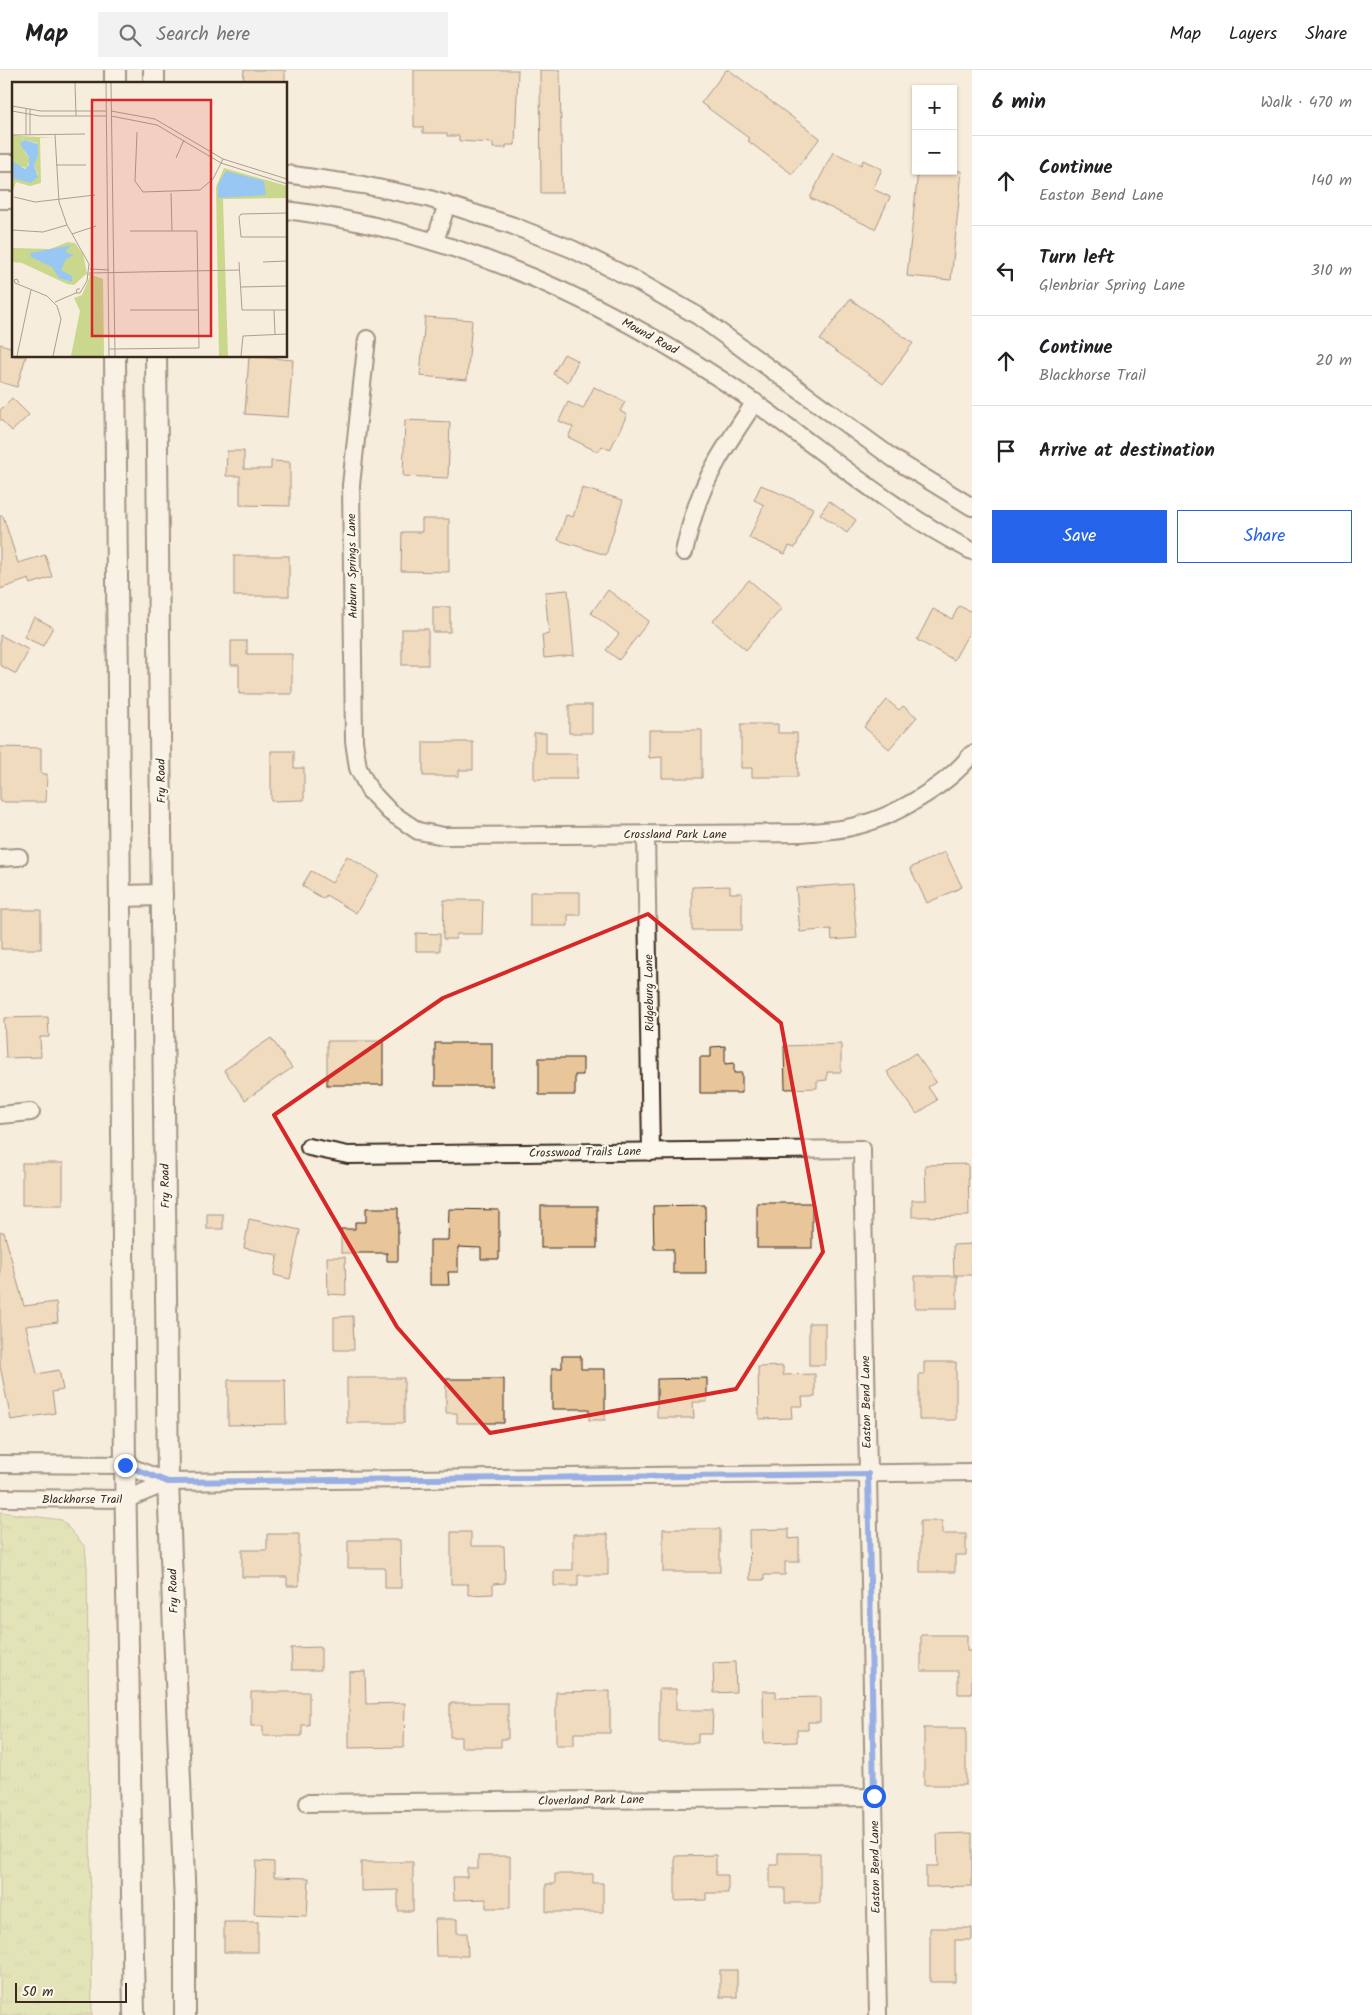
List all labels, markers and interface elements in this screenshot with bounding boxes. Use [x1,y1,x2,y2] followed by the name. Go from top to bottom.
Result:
[98,12,448,57] search box
[25,15,68,54] text: Map
[156,20,250,50] text: Search here
[1170,20,1201,49] text: Map
[1229,20,1277,49] text: Layers
[1305,20,1347,49] text: Share
[116,21,144,49] icon: search
[12,82,288,358] inset map
[912,85,957,175] map controls
[912,85,957,130] button: +
[992,86,1046,119] text: 6 min
[1261,90,1352,115] text: Walk · 470 m
[912,130,957,175] button: −
[1039,153,1112,183] text: Continue
[992,167,1020,195] icon: ahead
[1311,168,1352,193] text: 140 m
[1039,183,1163,208] text: Easton Bend Lane
[1039,243,1114,273] text: Turn left
[992,257,1020,285] icon: left
[1311,258,1352,283] text: 310 m
[1039,273,1185,298] text: Glenbriar Spring Lane
[618,313,682,360] street label: Mound Road
[1039,333,1112,363] text: Continue
[992,347,1020,375] icon: ahead
[1316,348,1352,373] text: 20 m
[1039,363,1146,388] text: Blackhorse Trail
[1039,436,1215,466] text: Arrive at destination
[992,437,1020,465] icon: arrive
[992,510,1167,563] button: Save
[1177,510,1352,563] button: Share
[342,513,363,619] street label: Auburn Springs Lane
[152,757,171,804] street label: Fry Road
[623,825,727,844] street label: Crossland Park Lane
[639,953,660,1032] street label: Ridgeburg Lane
[529,1142,642,1163] street label: Crosswood Trails Lane
[156,1162,175,1209] street label: Fry Road
[856,1355,877,1449] street label: Easton Bend Lane
[114,1454,137,1477] route end
[42,1490,122,1509] street label: Blackhorse Trail
[163,1567,184,1614] street label: Fry Road
[863,1785,886,1808] route start
[538,1790,645,1811] street label: Cloverland Park Lane
[865,1820,886,1914] street label: Easton Bend Lane
[15,1980,128,2003] scale bar
[22,1981,53,2003] text: 50 m

